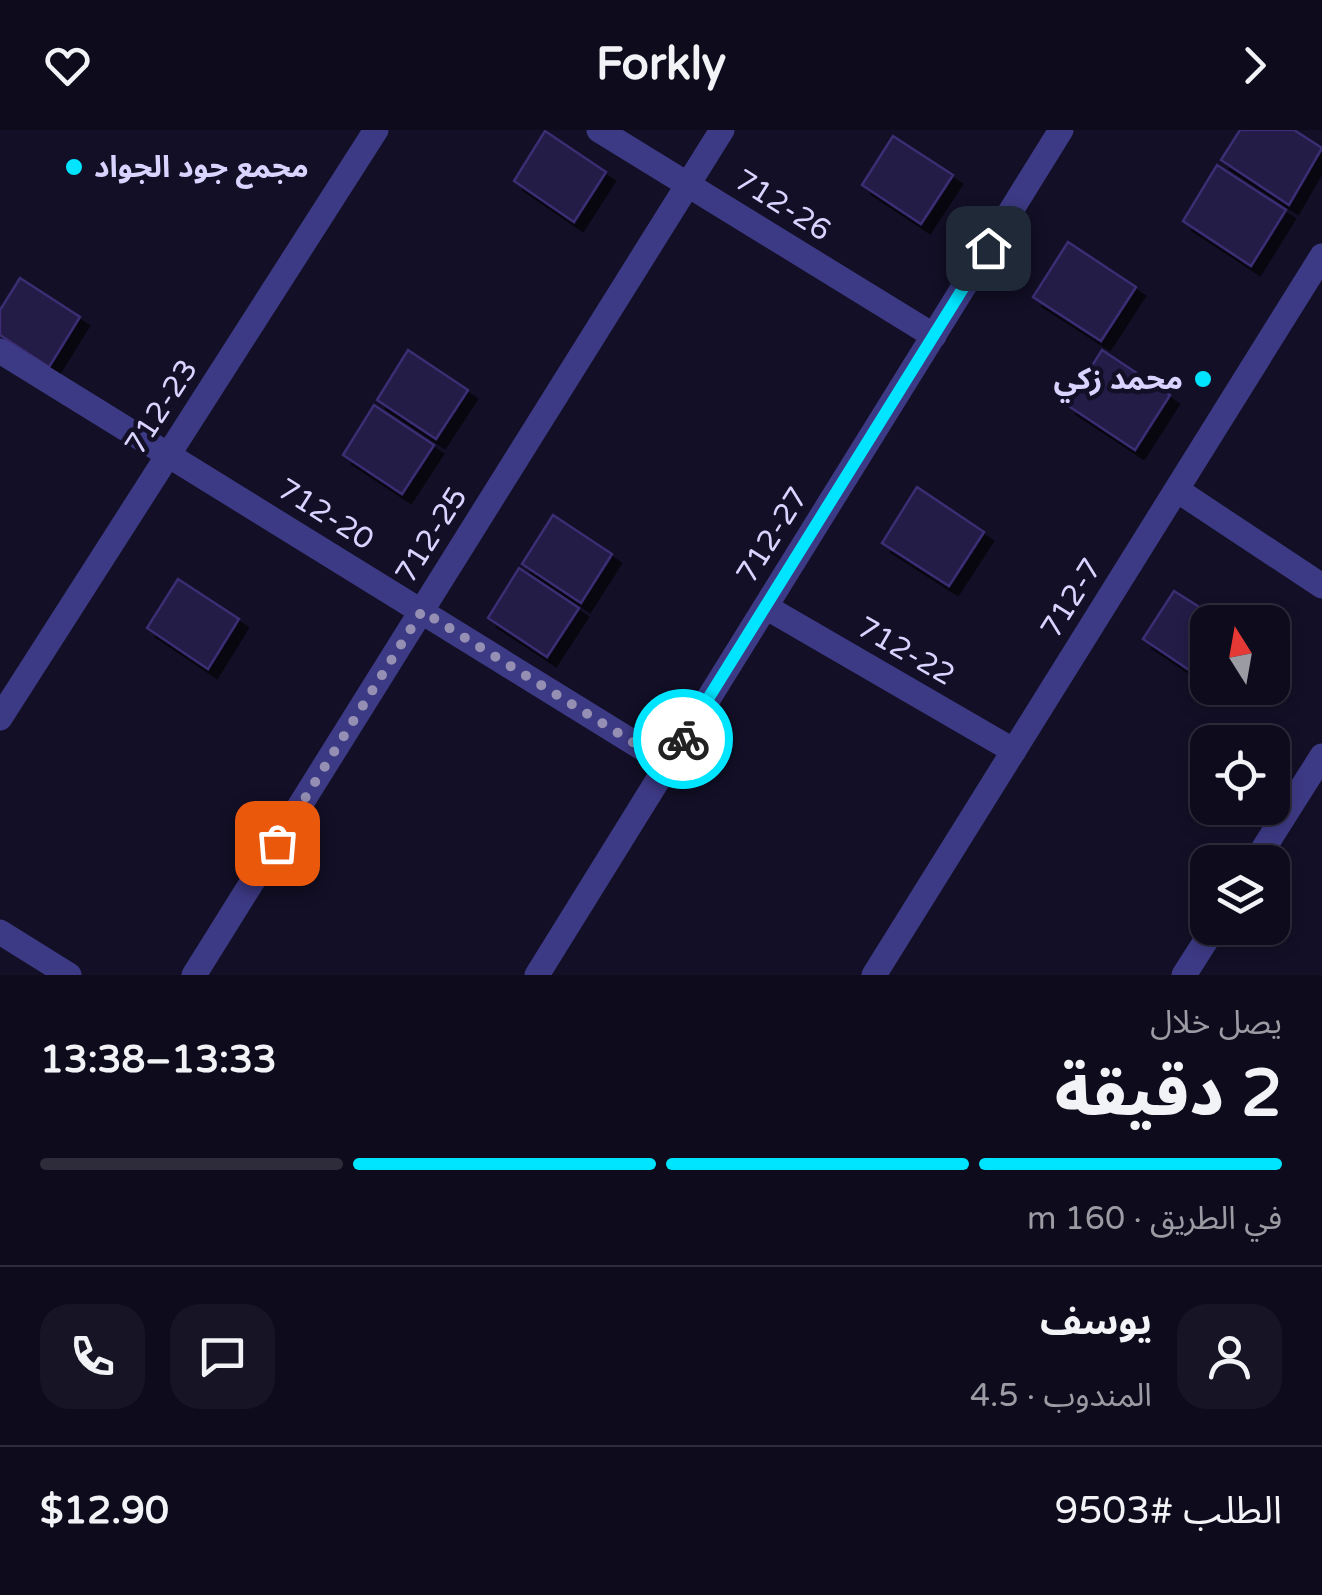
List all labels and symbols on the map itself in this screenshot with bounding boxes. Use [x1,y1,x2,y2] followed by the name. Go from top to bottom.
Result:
[94,149,309,189] place label: مجمع جود الجواد
[63,156,85,178] marker: مجمع جود الجواد
[728,162,838,249] street label: 712-26
[946,206,1031,291] pin
[117,353,206,462] street label: 712-23
[1054,361,1183,403] place label: محمد زكي
[1192,368,1214,390] marker: محمد زكي
[271,471,381,558] street label: 712-20
[388,480,475,590] street label: 712-25
[729,480,816,590] street label: 712-27
[1033,552,1110,645] street label: 712-7
[1190,605,1290,705] north arrow
[850,609,961,694] street label: 712-22
[633,689,733,789] courier
[235,801,320,886] pin

